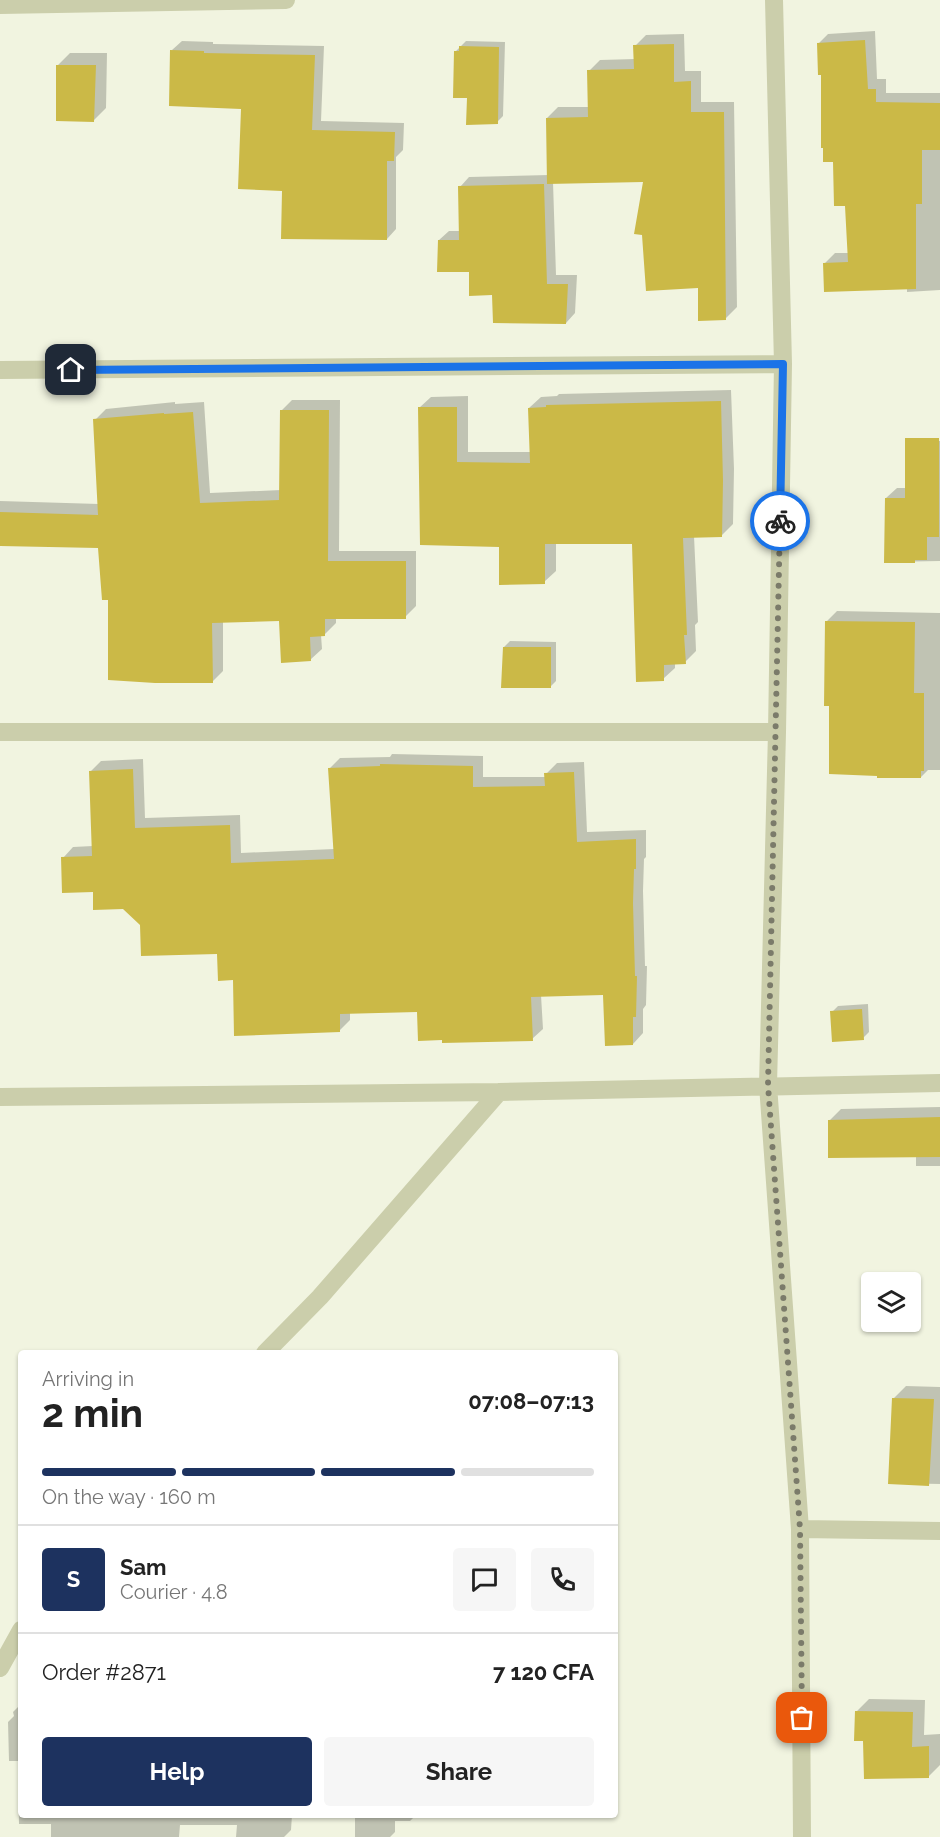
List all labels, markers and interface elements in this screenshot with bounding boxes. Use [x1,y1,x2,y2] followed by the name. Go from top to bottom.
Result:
[45,344,96,395] pin
[54,353,87,386] icon: home
[750,491,810,551] courier
[764,505,797,538] icon: bike
[861,1272,921,1332] map controls
[861,1272,921,1332] button: layers
[42,1367,134,1391] text: Arriving in
[468,1388,594,1414] text: 07:08–07:13
[42,1390,143,1436] text: 2 min
[42,1485,216,1509] text: On the way · 160 m
[453,1548,516,1611] button: chat
[531,1548,594,1611] button: phone
[120,1554,167,1580] text: Sam
[67,1566,80,1592] text: S
[120,1580,228,1604] text: Courier · 4.8
[42,1659,166,1685] text: Order #2871
[493,1659,594,1685] text: 7 120 CFA
[776,1692,827,1743] pin
[785,1701,818,1734] icon: bag
[42,1737,312,1806] button: Help
[324,1737,594,1806] button: Share

